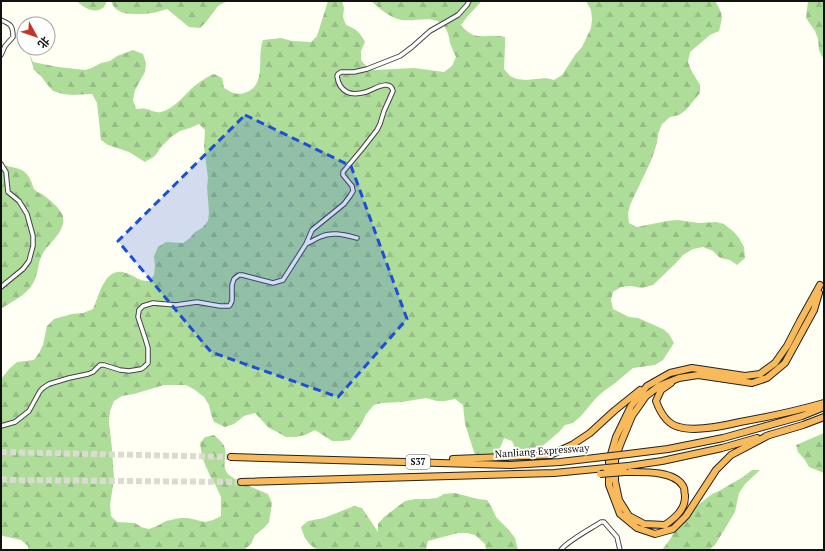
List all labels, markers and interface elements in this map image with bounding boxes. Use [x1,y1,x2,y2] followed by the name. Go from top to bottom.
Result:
[16,16,56,56] north arrow
[35,34,53,51] text: 北
[494,441,591,461] street label: Nanliang Expressway
[406,455,430,469] road number: S37

